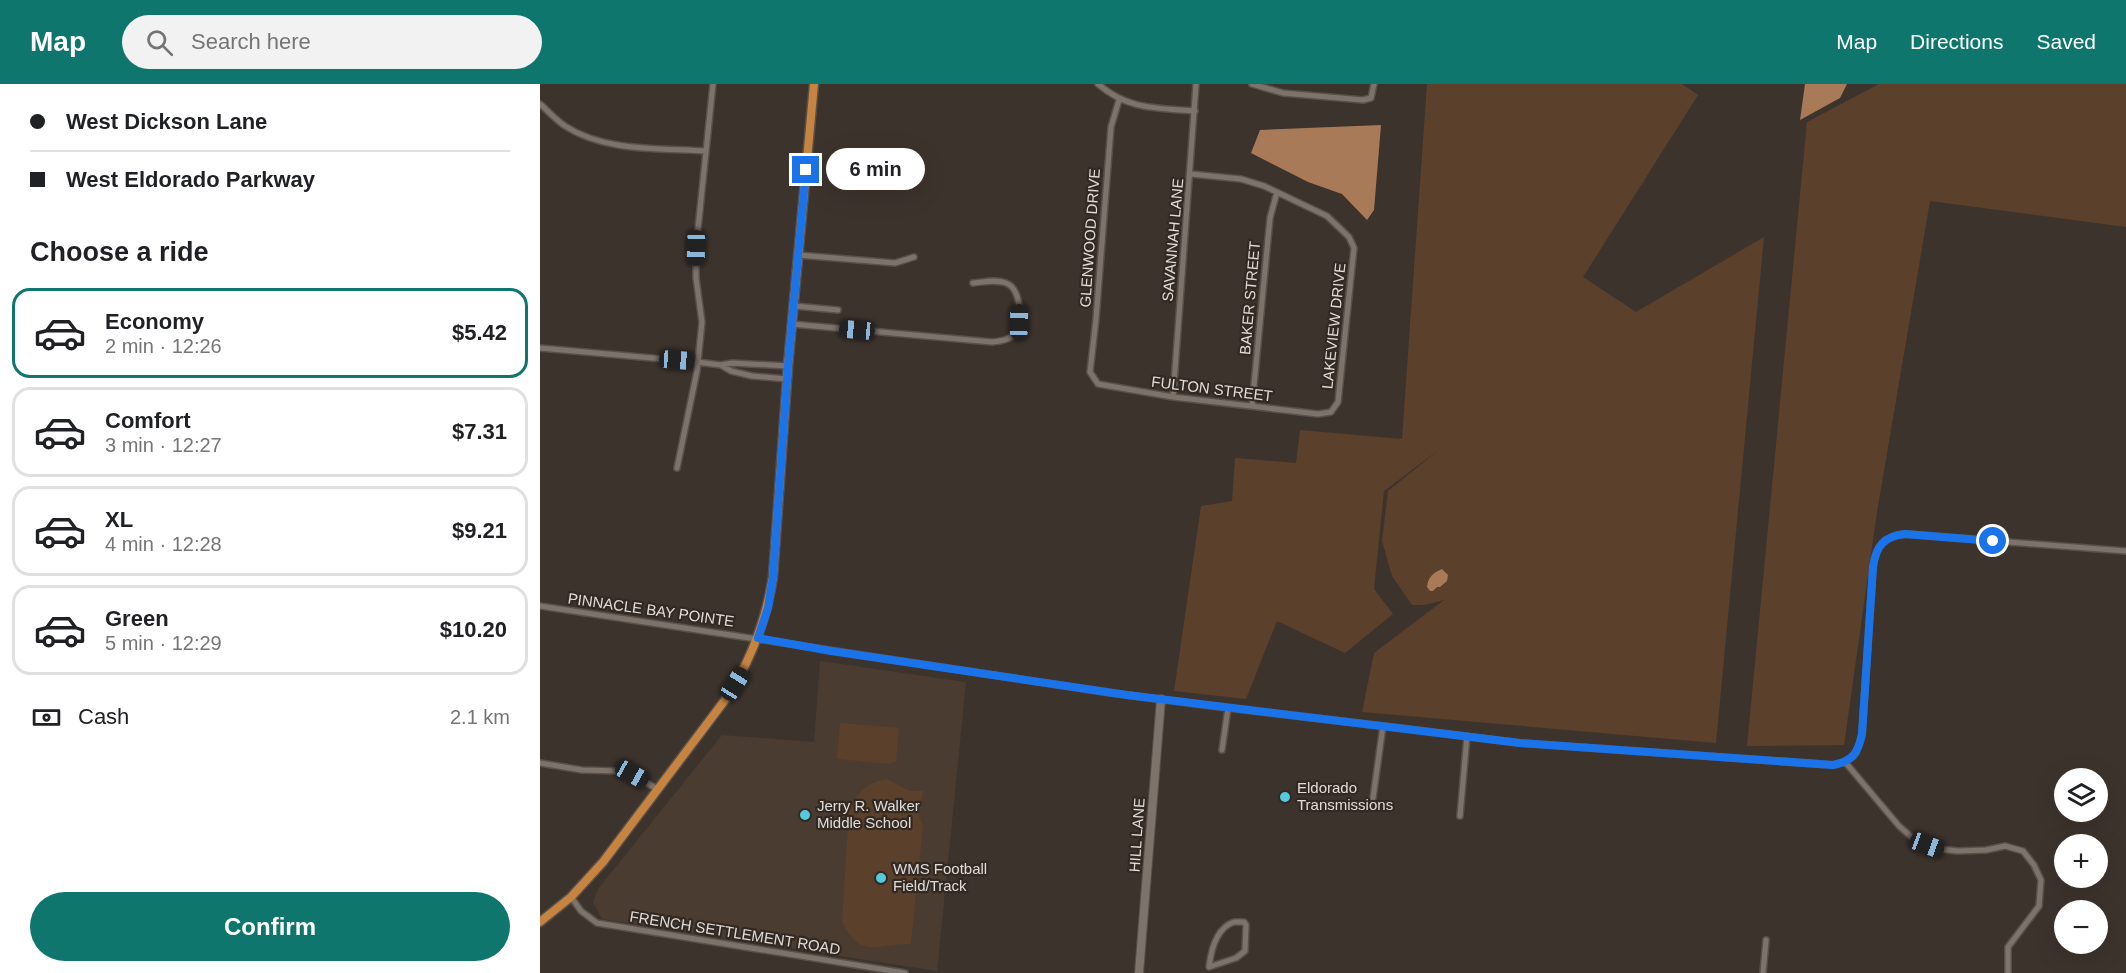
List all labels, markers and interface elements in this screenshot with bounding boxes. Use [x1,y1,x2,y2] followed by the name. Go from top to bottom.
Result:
[122,15,542,69] search box
[30,26,86,57] text: Map
[143,26,176,59] icon: search
[191,29,311,54] text: Search here
[1836,30,1877,53] text: Map
[1910,30,2003,53] text: Directions
[2036,30,2096,53] text: Saved
[66,109,267,134] text: West Dickson Lane
[827,149,926,191] callout: 6 min
[792,156,819,183] route end
[849,158,902,180] text: 6 min
[66,167,315,192] text: West Eldorado Parkway
[1076,168,1103,308] street label: GLENWOOD DRIVE
[1159,178,1186,302] street label: SAVANNAH LANE
[687,230,705,266] car
[30,237,209,267] text: Choose a ride
[1236,240,1263,356] street label: BAKER STREET
[1318,262,1349,390] street label: LAKEVIEW DRIVE
[1010,304,1028,340] car
[33,306,87,360] icon: car
[105,309,204,334] text: Economy
[838,319,876,341] car
[452,320,507,345] text: $5.42
[105,335,222,357] text: 2 min · 12:26
[658,350,696,370] car
[1150,373,1274,404] street label: FULTON STREET
[33,405,87,459] icon: car
[105,408,191,433] text: Comfort
[452,419,507,444] text: $7.31
[105,434,222,456] text: 3 min · 12:27
[33,504,87,558] icon: car
[105,507,133,532] text: XL
[452,518,507,543] text: $9.21
[1979,527,2006,554] route start
[105,533,222,555] text: 4 min · 12:28
[567,589,735,630] street label: PINNACLE BAY POINTE
[33,603,87,657] icon: car
[105,606,169,631] text: Green
[440,617,507,642] text: $10.20
[105,632,222,654] text: 5 min · 12:29
[718,664,752,704] car
[30,701,63,734] icon: cash
[78,704,129,729] text: Cash
[450,706,510,728] text: 2.1 km
[612,757,652,791] car
[2054,768,2108,954] map controls
[2054,768,2108,822] button: layers
[1297,779,1393,813] place label: Eldorado Transmissions
[1278,790,1292,804] marker: Eldorado Transmissions
[817,797,920,831] place label: Jerry R. Walker Middle School
[1125,797,1148,873] street label: HILL LANE
[798,808,812,822] marker: Jerry R. Walker Middle School
[1907,830,1947,860] car
[2054,834,2108,888] button: +
[893,860,987,894] place label: WMS Football Field/Track
[874,871,888,885] marker: WMS Football Field/Track
[30,892,510,961] button: Confirm
[2054,900,2108,954] button: −
[629,907,842,958] street label: FRENCH SETTLEMENT ROAD

